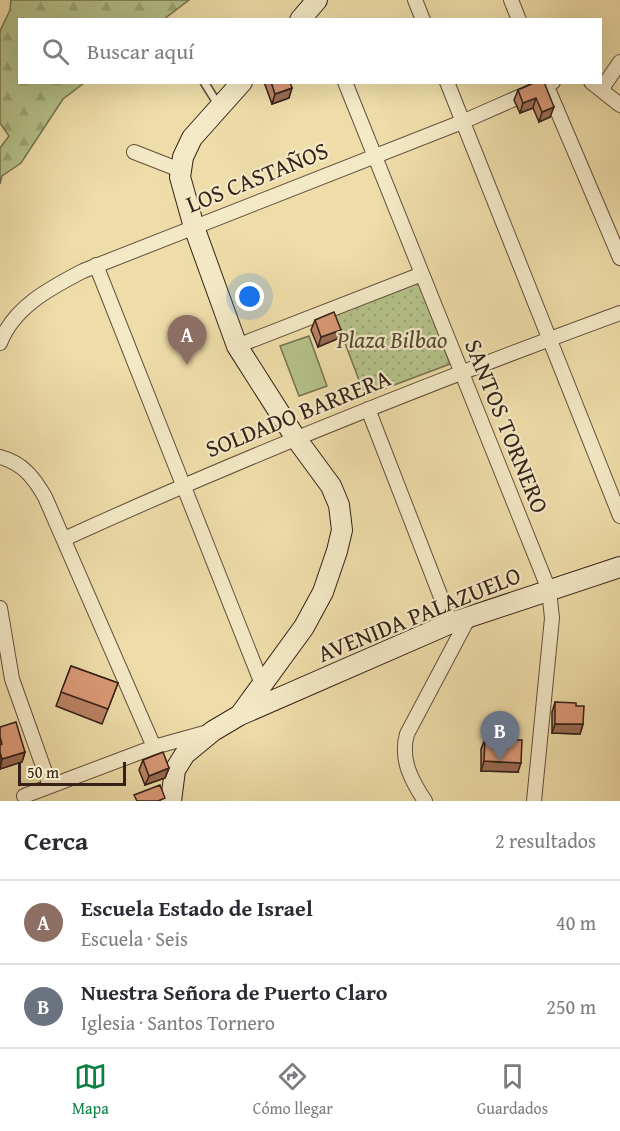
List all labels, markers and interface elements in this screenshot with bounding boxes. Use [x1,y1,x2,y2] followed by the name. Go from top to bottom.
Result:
[18,18,602,84] search box
[39,35,72,68] icon: search
[87,35,194,67] text: Buscar aquí
[181,133,333,221] street label: LOS CASTAÑOS
[235,282,264,311] your location
[168,316,207,365] pin: A
[336,322,447,357] park label: Plaza Bilbao
[456,334,558,518] street label: SANTOS TORNERO
[200,360,396,466] street label: SOLDADO BARRERA
[312,557,526,671] street label: AVENIDA PALAZUELO
[480,712,520,761] pin: B
[18,759,126,786] scale bar
[27,760,59,784] text: 50 m
[24,821,88,860] text: Cerca
[495,826,596,855] text: 2 resultados
[81,892,313,924] text: Escuela Estado de Israel
[37,908,50,937] text: A
[556,908,596,937] text: 40 m
[81,924,188,953] text: Escuela · Seis
[81,976,388,1008] text: Nuestra Señora de Puerto Claro
[37,992,50,1021] text: B
[546,992,596,1021] text: 250 m
[81,1008,275,1037] text: Iglesia · Santos Tornero
[72,1060,109,1120] tab: Mapa
[253,1060,333,1120] tab: Cómo llegar
[477,1060,548,1120] tab: Guardados

